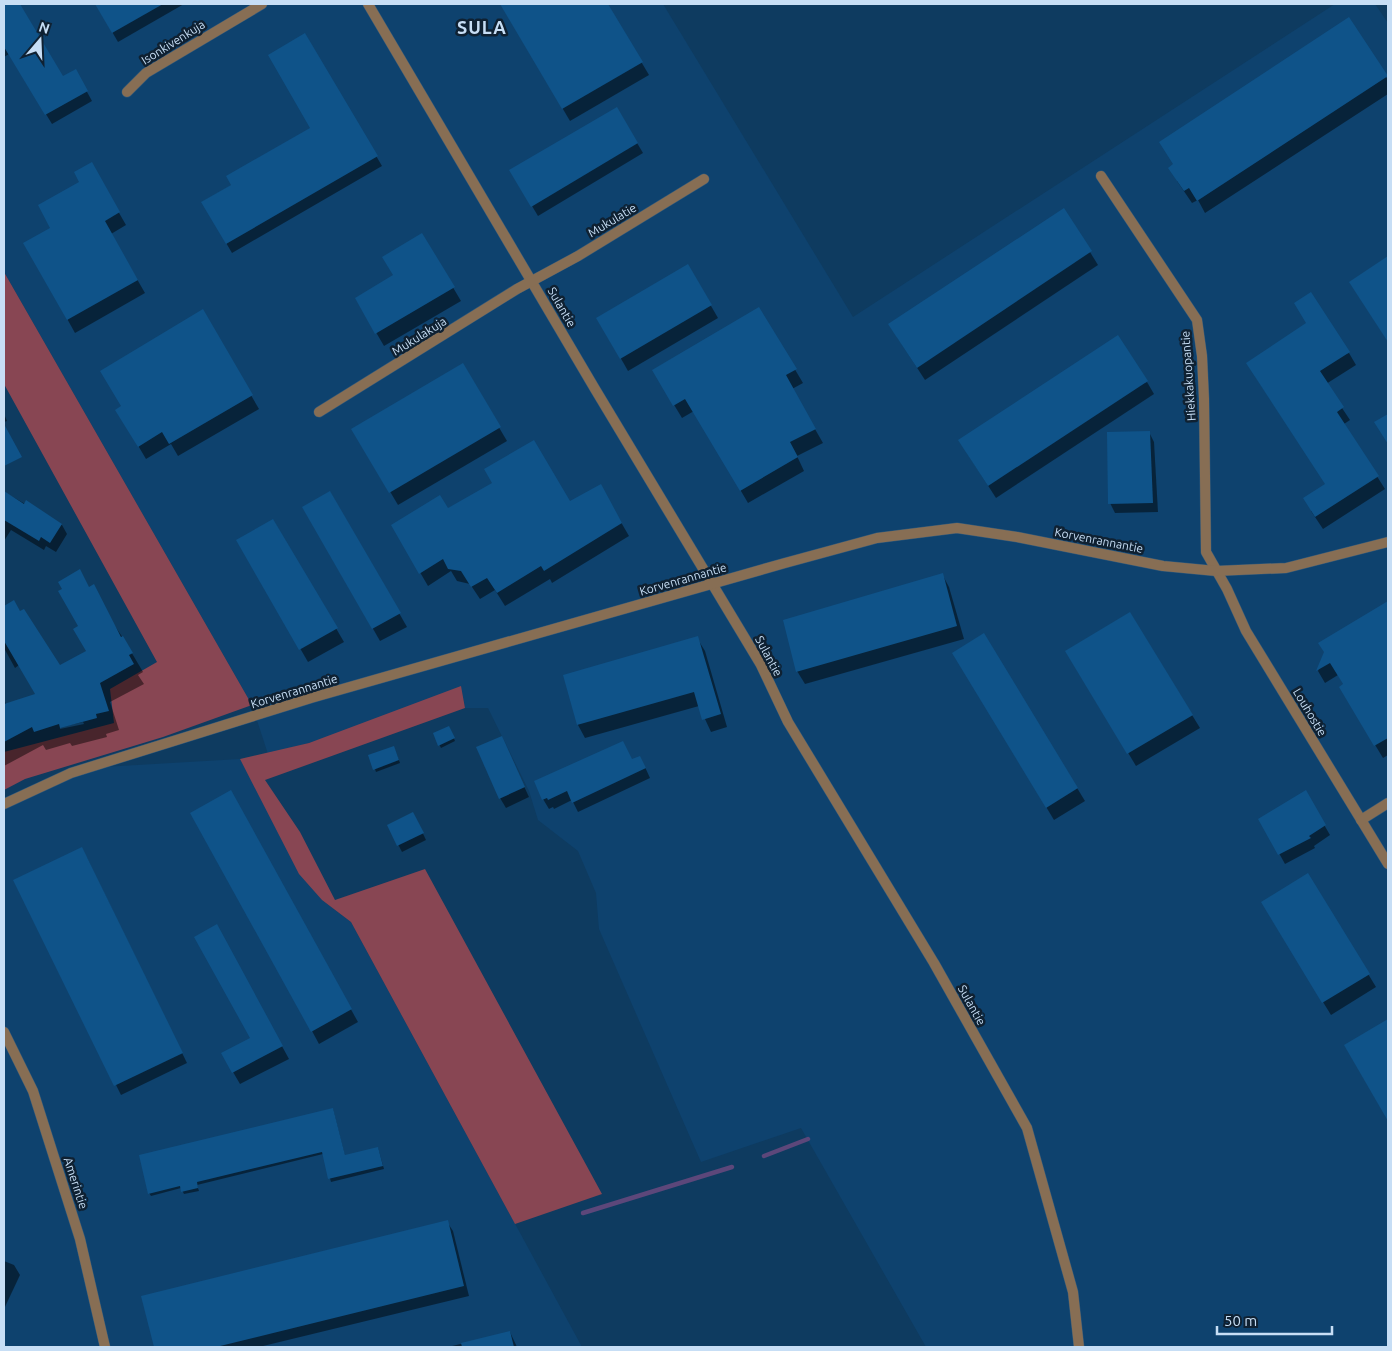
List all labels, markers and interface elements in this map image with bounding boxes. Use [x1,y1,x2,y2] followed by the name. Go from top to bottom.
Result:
[15,15,65,65] north arrow
[139,17,207,67] street label: Isonkivenkuja
[457,17,507,37] district label: SULA
[37,18,52,37] text: N
[586,201,638,239] street label: Mukulatie
[545,285,579,329] street label: Sulantie
[389,314,449,358] street label: Mukulakuja
[1178,330,1198,422] street label: Hiekkakuopantie
[1054,525,1144,555] street label: Korvenrannantie
[638,560,728,598] street label: Korvenrannantie
[753,634,785,678] street label: Sulantie
[249,672,339,710] street label: Korvenrannantie
[1291,686,1329,738] street label: Louhostie
[956,983,988,1027] street label: Sulantie
[62,1156,90,1210] street label: Amerintie
[1217,1304,1332,1336] scale bar
[1224,1312,1257,1329] text: 50 m

